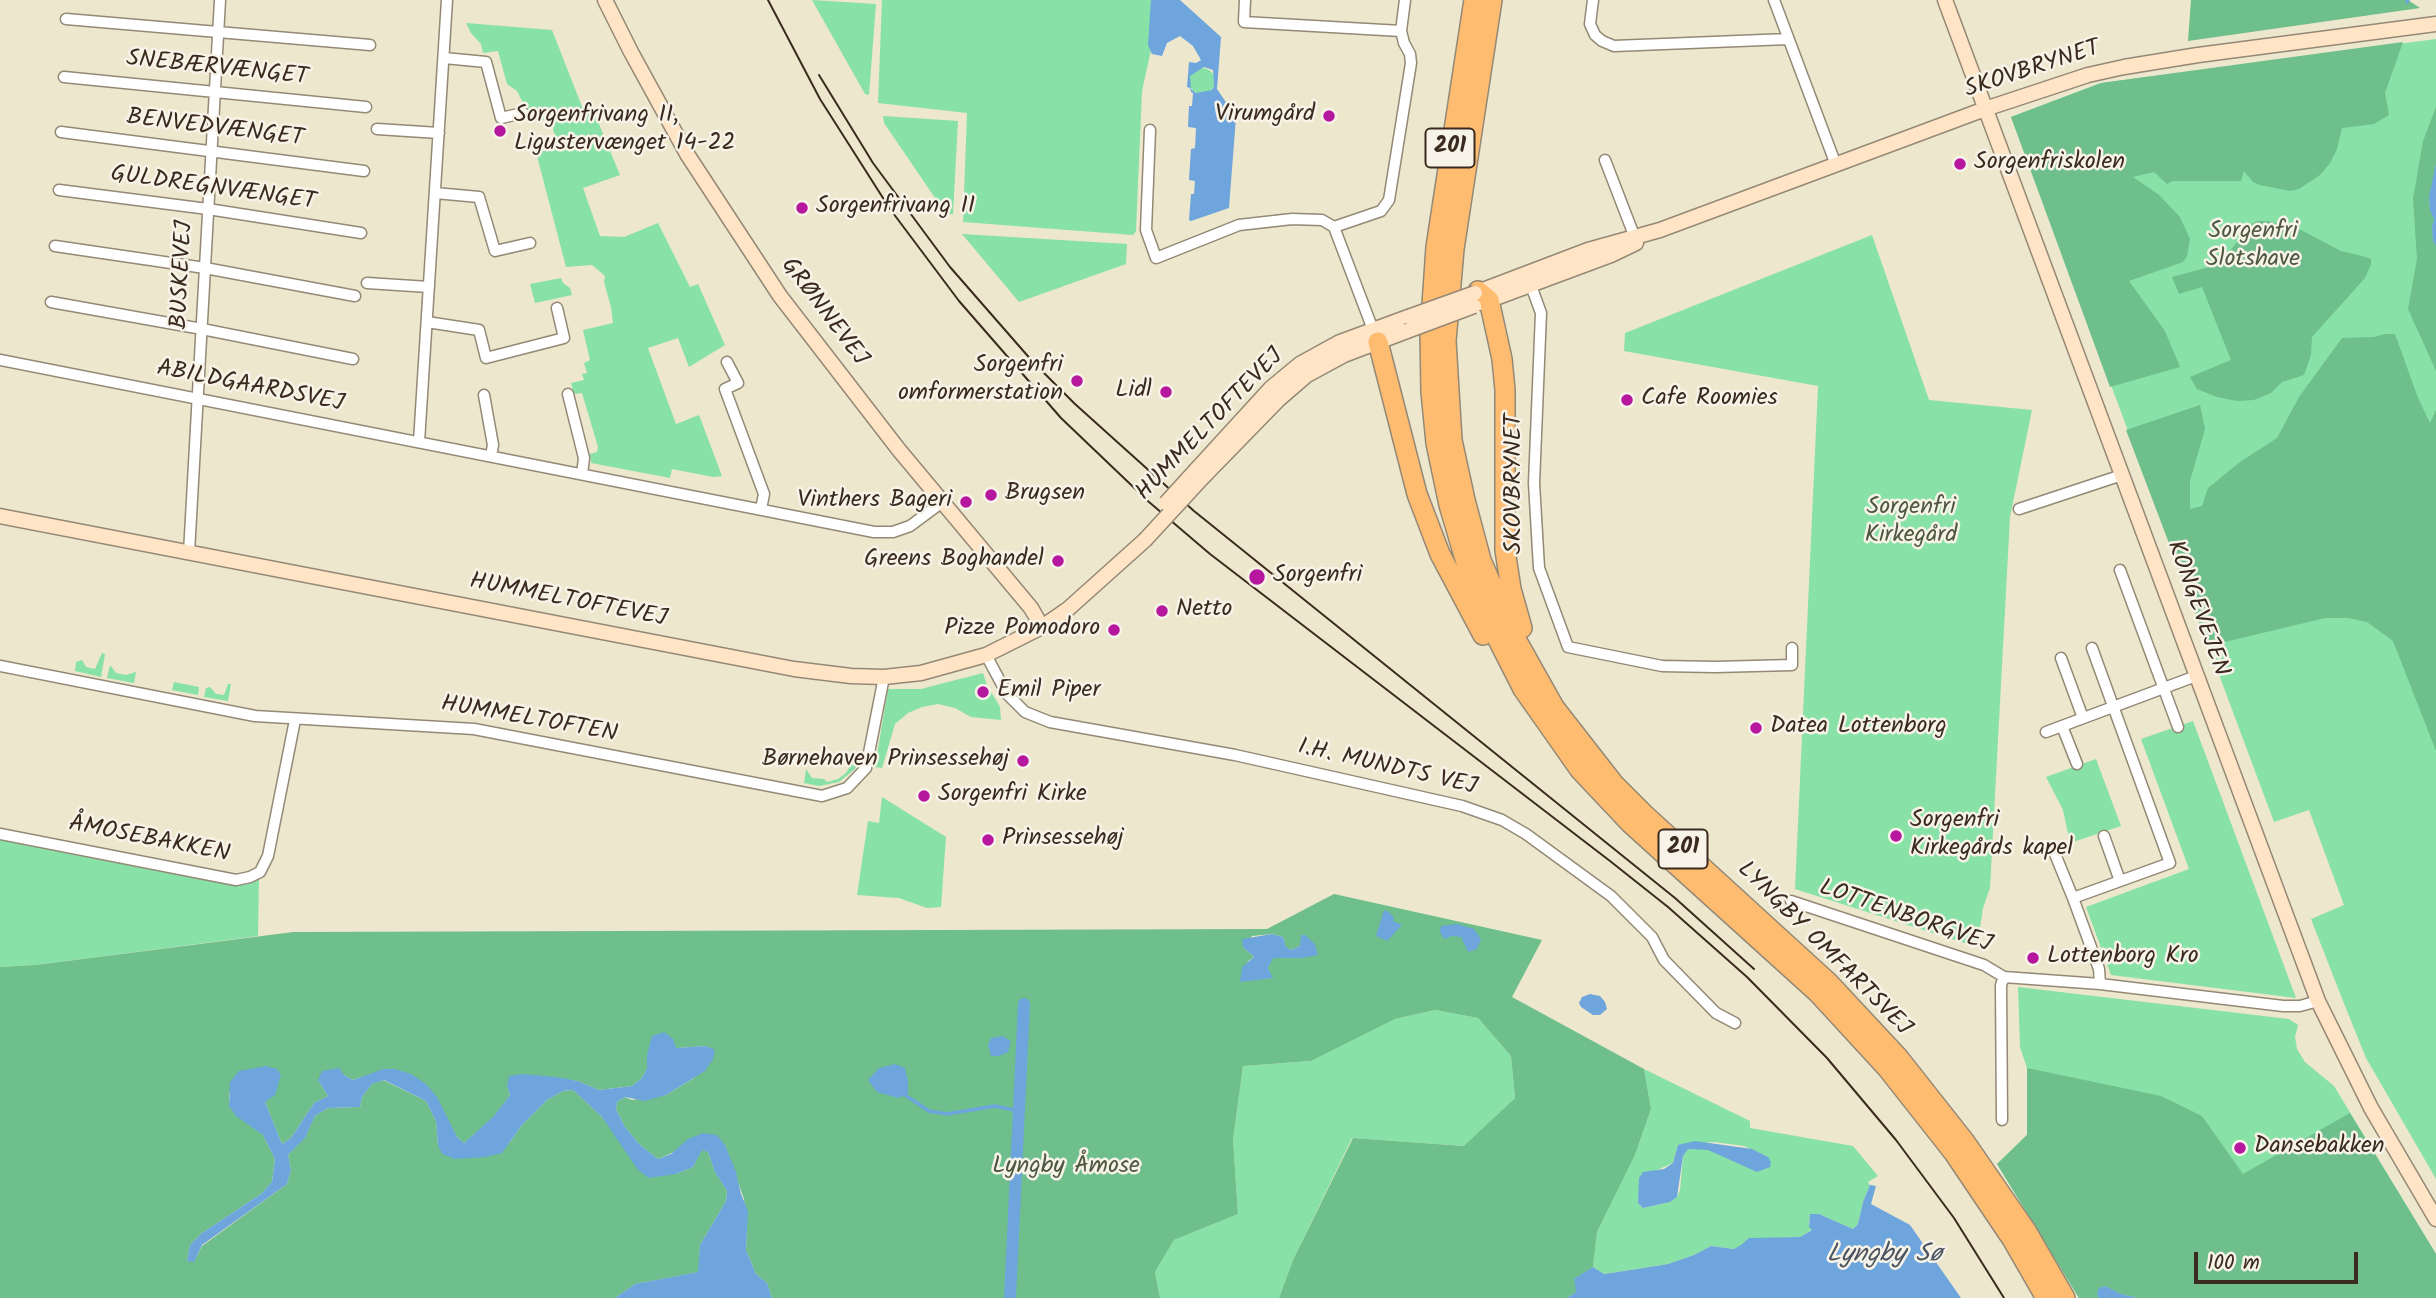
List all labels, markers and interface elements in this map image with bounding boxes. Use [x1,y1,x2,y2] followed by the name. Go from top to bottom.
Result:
[1962,36,2104,106] street label: SKOVBRYNET
[125,46,309,94] street label: SNEBÆRVÆNGET
[1215,102,1315,130] place label: Virumgård
[514,103,736,159] place label: Sorgenfrivang II, Ligustervænget 14-22
[125,105,305,155] street label: BENVEDVÆNGET
[1321,108,1337,124] marker: Virumgård
[492,123,508,139] marker: Sorgenfrivang II, Ligustervænget 14-22
[1426,128,1474,168] road number: 201
[1974,150,2125,178] place label: Sorgenfriskolen
[1952,156,1968,172] marker: Sorgenfriskolen
[108,161,318,219] street label: GULDREGNVÆNGET
[816,194,975,222] place label: Sorgenfrivang II
[794,200,810,216] marker: Sorgenfrivang II
[2206,219,2300,275] park label: Sorgenfri Slotshave
[167,220,201,330] street label: BUSKEVEJ
[773,253,873,373] street label: GRØNNEVEJ
[1131,344,1291,508] street label: HUMMELTOFTEVEJ
[898,353,1063,409] place label: Sorgenfri omformerstation
[154,356,346,420] street label: ABILDGAARDSVEJ
[1069,373,1085,389] marker: Sorgenfri omformerstation
[1115,378,1152,406] place label: Lidl
[1158,384,1174,400] marker: Lidl
[1641,386,1778,414] place label: Cafe Roomies
[1619,392,1635,408] marker: Cafe Roomies
[1502,414,1530,554] street label: SKOVBRYNET
[1005,481,1085,509] place label: Brugsen
[983,487,999,503] marker: Brugsen
[798,488,952,516] place label: Vinthers Bageri
[958,494,974,510] marker: Vinthers Bageri
[1865,495,1957,551] park label: Sorgenfri Kirkegård
[2158,537,2234,681] street label: KONGEVEJEN
[864,547,1044,575] place label: Greens Boghandel
[1050,553,1066,569] marker: Greens Boghandel
[1273,563,1362,591] place label: Sorgenfri
[1247,567,1267,587] marker: Sorgenfri
[467,569,669,635] street label: HUMMELTOFTEVEJ
[1176,597,1232,625] place label: Netto
[1154,603,1170,619] marker: Netto
[944,616,1100,644] place label: Pizze Pomodoro
[1106,622,1122,638] marker: Pizze Pomodoro
[997,678,1100,706] place label: Emil Piper
[975,684,991,700] marker: Emil Piper
[439,691,619,751] street label: HUMMELTOFTEN
[1770,714,1947,742] place label: Datea Lottenborg
[1748,720,1764,736] marker: Datea Lottenborg
[1295,734,1479,804] street label: I.H. MUNDTS VEJ
[762,747,1009,775] place label: Børnehaven Prinsessehøj
[1015,753,1031,769] marker: Børnehaven Prinsessehøj
[938,782,1087,810] place label: Sorgenfri Kirke
[916,788,932,804] marker: Sorgenfri Kirke
[1910,808,2073,864] place label: Sorgenfri Kirkegårds kapel
[66,811,232,871] street label: ÅMOSEBAKKEN
[1002,826,1124,854] place label: Prinsessehøj
[1888,828,1904,844] marker: Sorgenfri Kirkegårds kapel
[1658,830,1708,869] road number: 201
[980,832,996,848] marker: Prinsessehøj
[1730,857,1916,1043] street label: LYNGBY OMFARTSVEJ
[1815,875,1995,961] street label: LOTTENBORGVEJ
[2047,944,2199,972] place label: Lottenborg Kro
[2025,950,2041,966] marker: Lottenborg Kro
[2254,1134,2385,1162] place label: Dansebakken
[2232,1140,2248,1156] marker: Dansebakken
[992,1154,1140,1182] park label: Lyngby Åmose
[2198,1238,2362,1282] scale bar
[1827,1241,1941,1273] water label: Lyngby Sø
[2207,1247,2260,1280] text: 100 m

